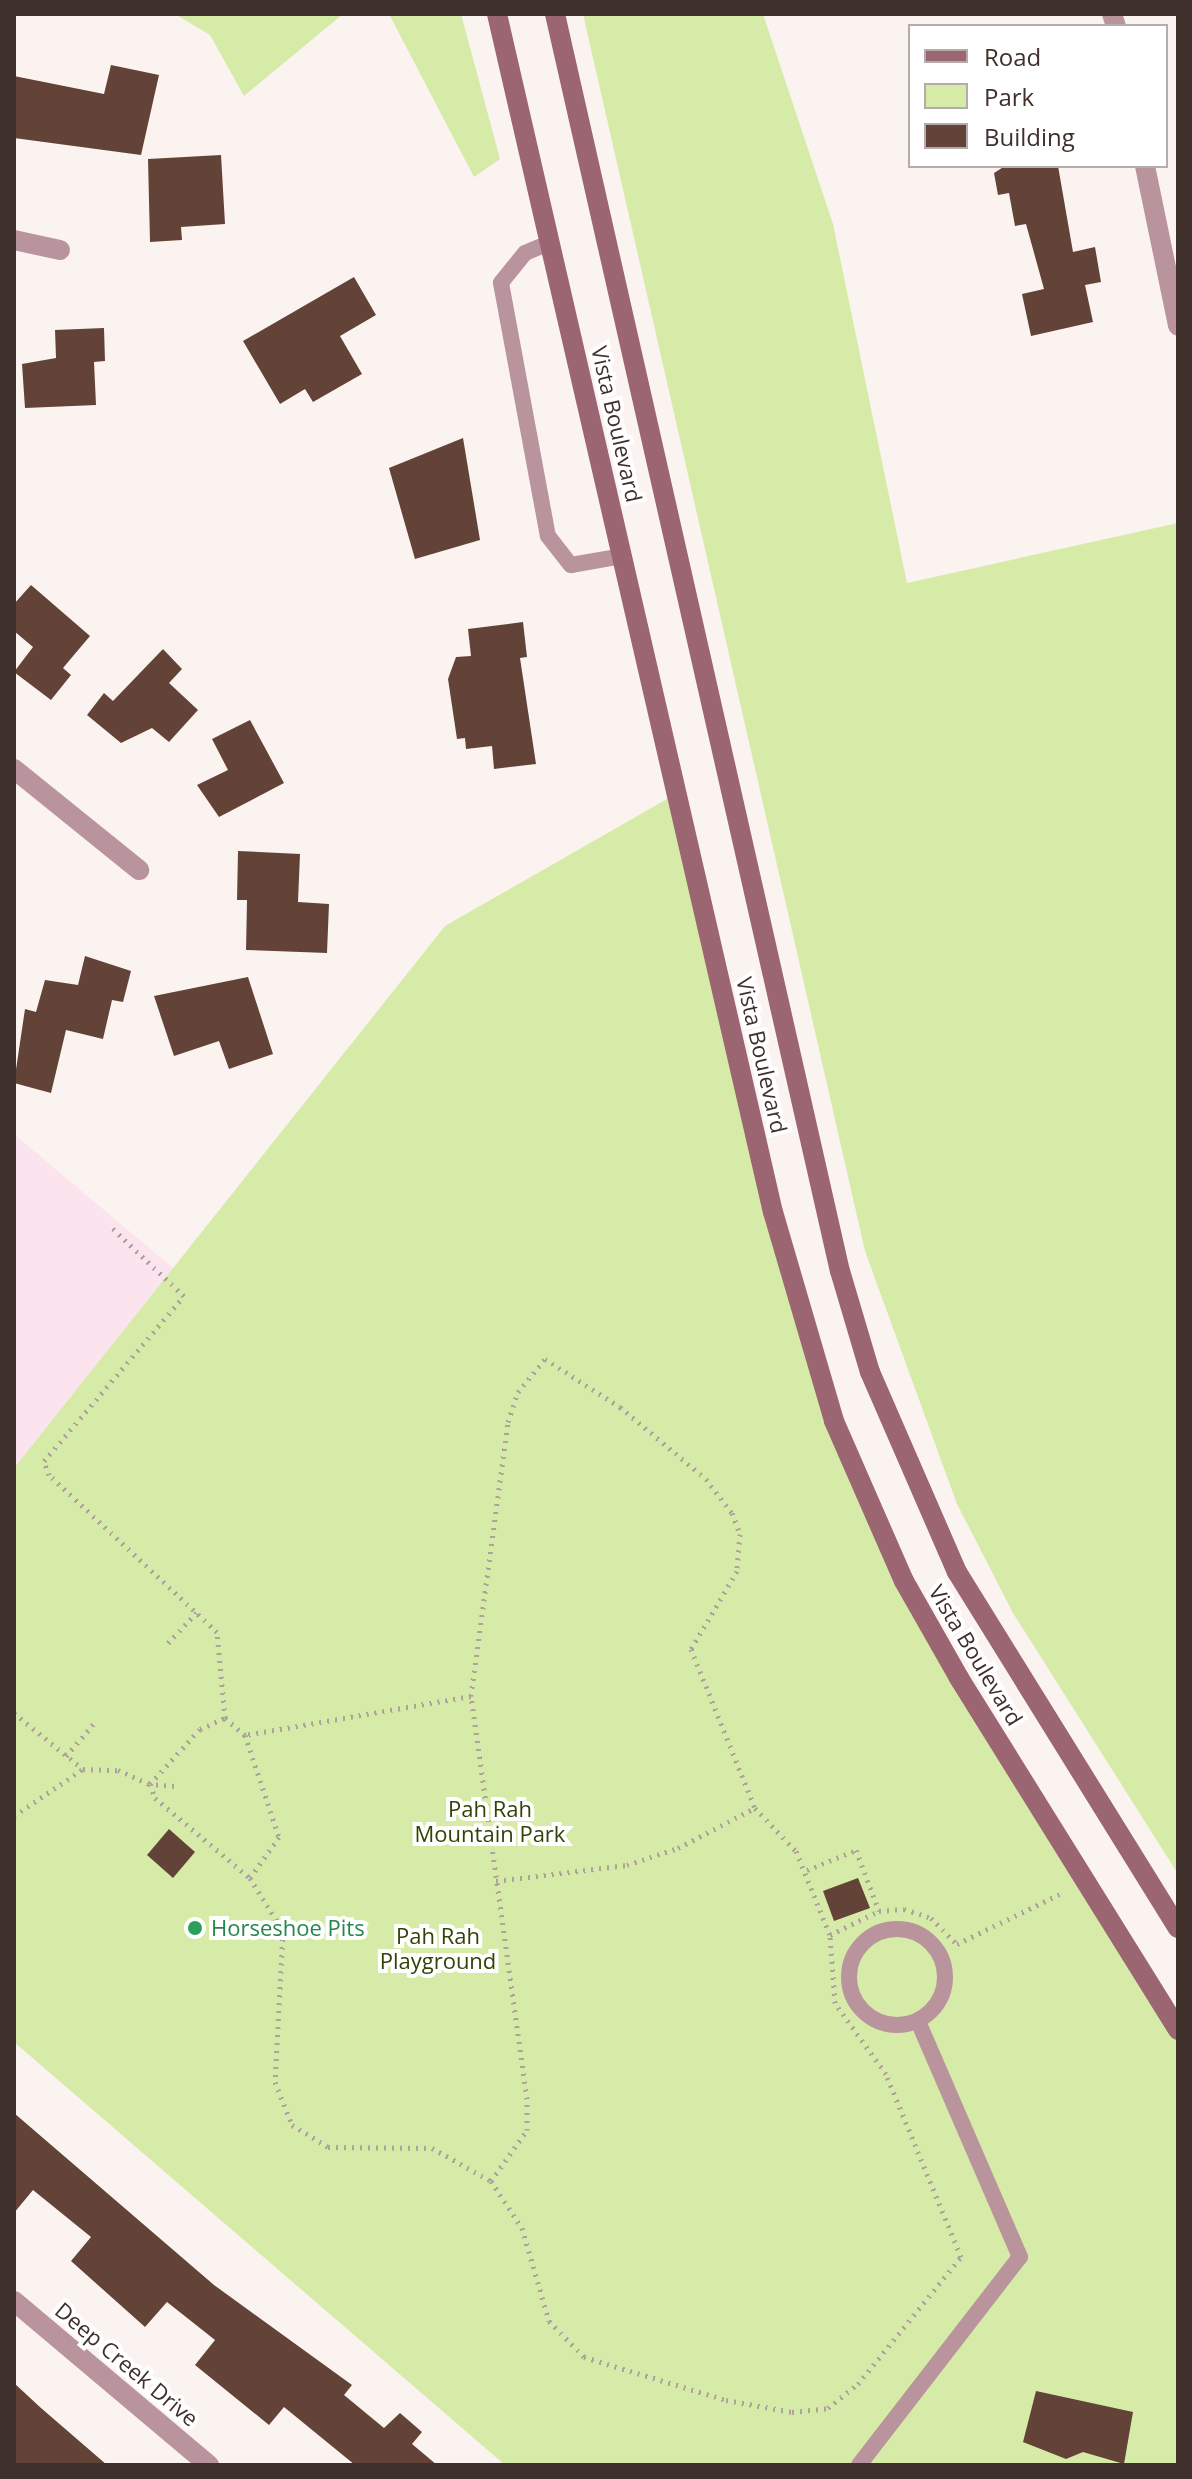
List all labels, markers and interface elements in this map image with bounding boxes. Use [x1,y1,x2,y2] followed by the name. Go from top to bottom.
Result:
[908,24,1168,168] legend
[984,40,1041,73] text: Road
[984,80,1034,113] text: Park
[984,120,1075,153] text: Building
[586,343,648,505] street label: Vista Boulevard
[731,974,793,1136] street label: Vista Boulevard
[924,1580,1028,1730] street label: Vista Boulevard
[415,1795,565,1846] park label: Pah Rah Mountain Park
[211,1915,365,1941] place label: Horseshoe Pits
[186,1919,204,1937] marker: Horseshoe Pits
[380,1922,496,1974] park label: Pah Rah Playground
[50,2297,204,2431] street label: Deep Creek Drive

